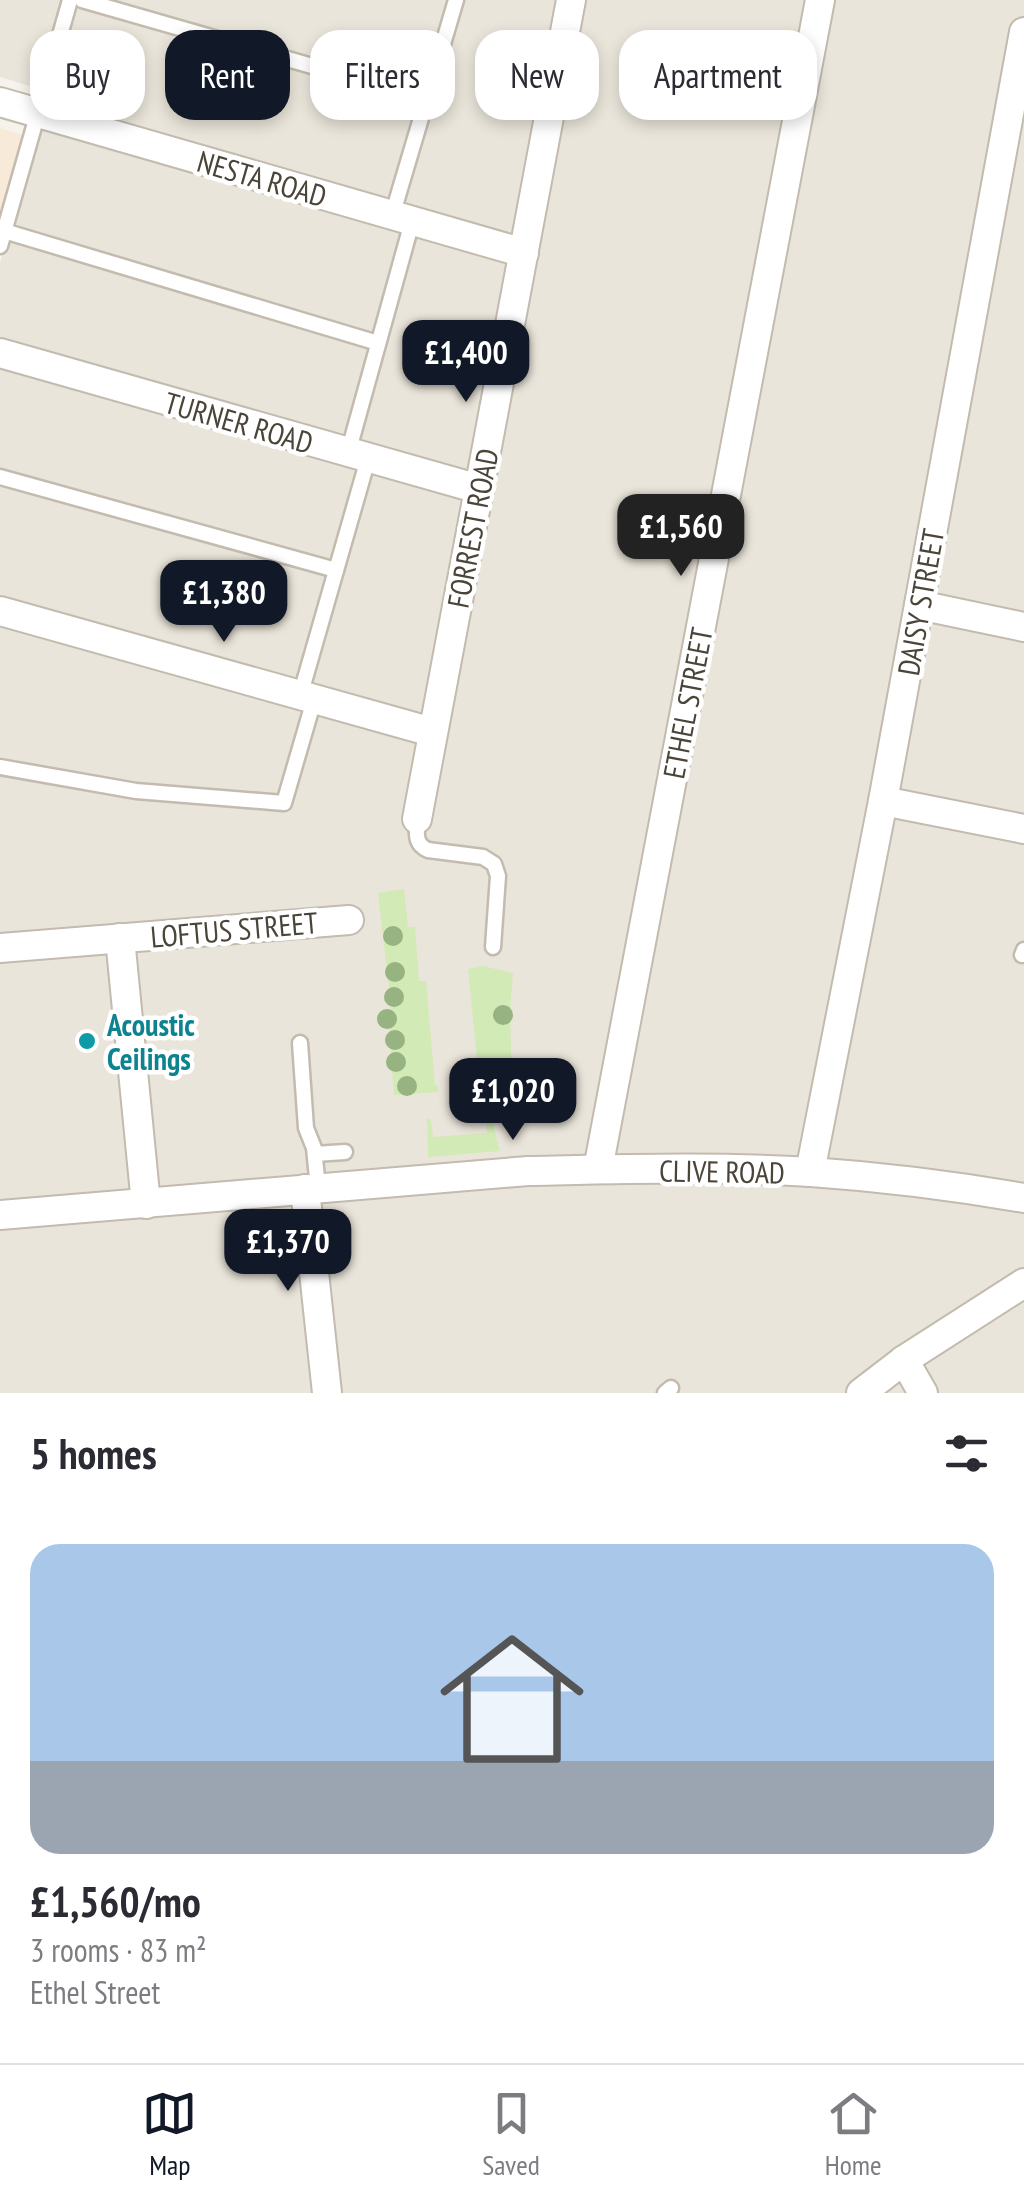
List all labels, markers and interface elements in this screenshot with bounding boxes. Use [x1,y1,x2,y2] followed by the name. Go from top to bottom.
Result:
[30,30,145,120] chip: Buy
[165,30,290,120] chip: Rent
[310,30,455,120] chip: Filters
[475,30,599,120] chip: New
[619,30,817,120] chip: Apartment
[193,141,331,215] street label: NESTA ROAD
[385,320,547,405] pin: £1,400
[424,331,508,373] text: £1,400
[160,382,318,462] street label: TURNER ROAD
[437,445,507,611] street label: FORREST ROAD
[600,494,762,579] pin: £1,560
[639,505,723,547] text: £1,560
[888,526,952,678] street label: DAISY STREET
[143,560,305,645] pin: £1,380
[182,571,266,613] text: £1,380
[653,624,721,782] street label: ETHEL STREET
[149,902,319,956] street label: LOFTUS STREET
[106,1005,195,1078] place label: Acoustic Ceilings
[76,1030,98,1052] marker: Acoustic Ceilings
[432,1058,594,1143] pin: £1,020
[471,1069,555,1111] text: £1,020
[659,1150,785,1192] street label: CLIVE ROAD
[207,1209,369,1294] pin: £1,370
[246,1220,330,1262] text: £1,370
[30,1426,157,1481] text: 5 homes
[939,1426,994,1481] icon: filters
[422,1609,602,1789] icon: home
[30,1874,201,1929] text: £1,560/mo
[30,1929,207,1971] text: 3 rooms · 83 m²
[30,1971,160,2013] text: Ethel Street
[142,2086,197,2183] tab: Map
[482,2086,540,2183] tab: Saved
[825,2086,882,2183] tab: Home

